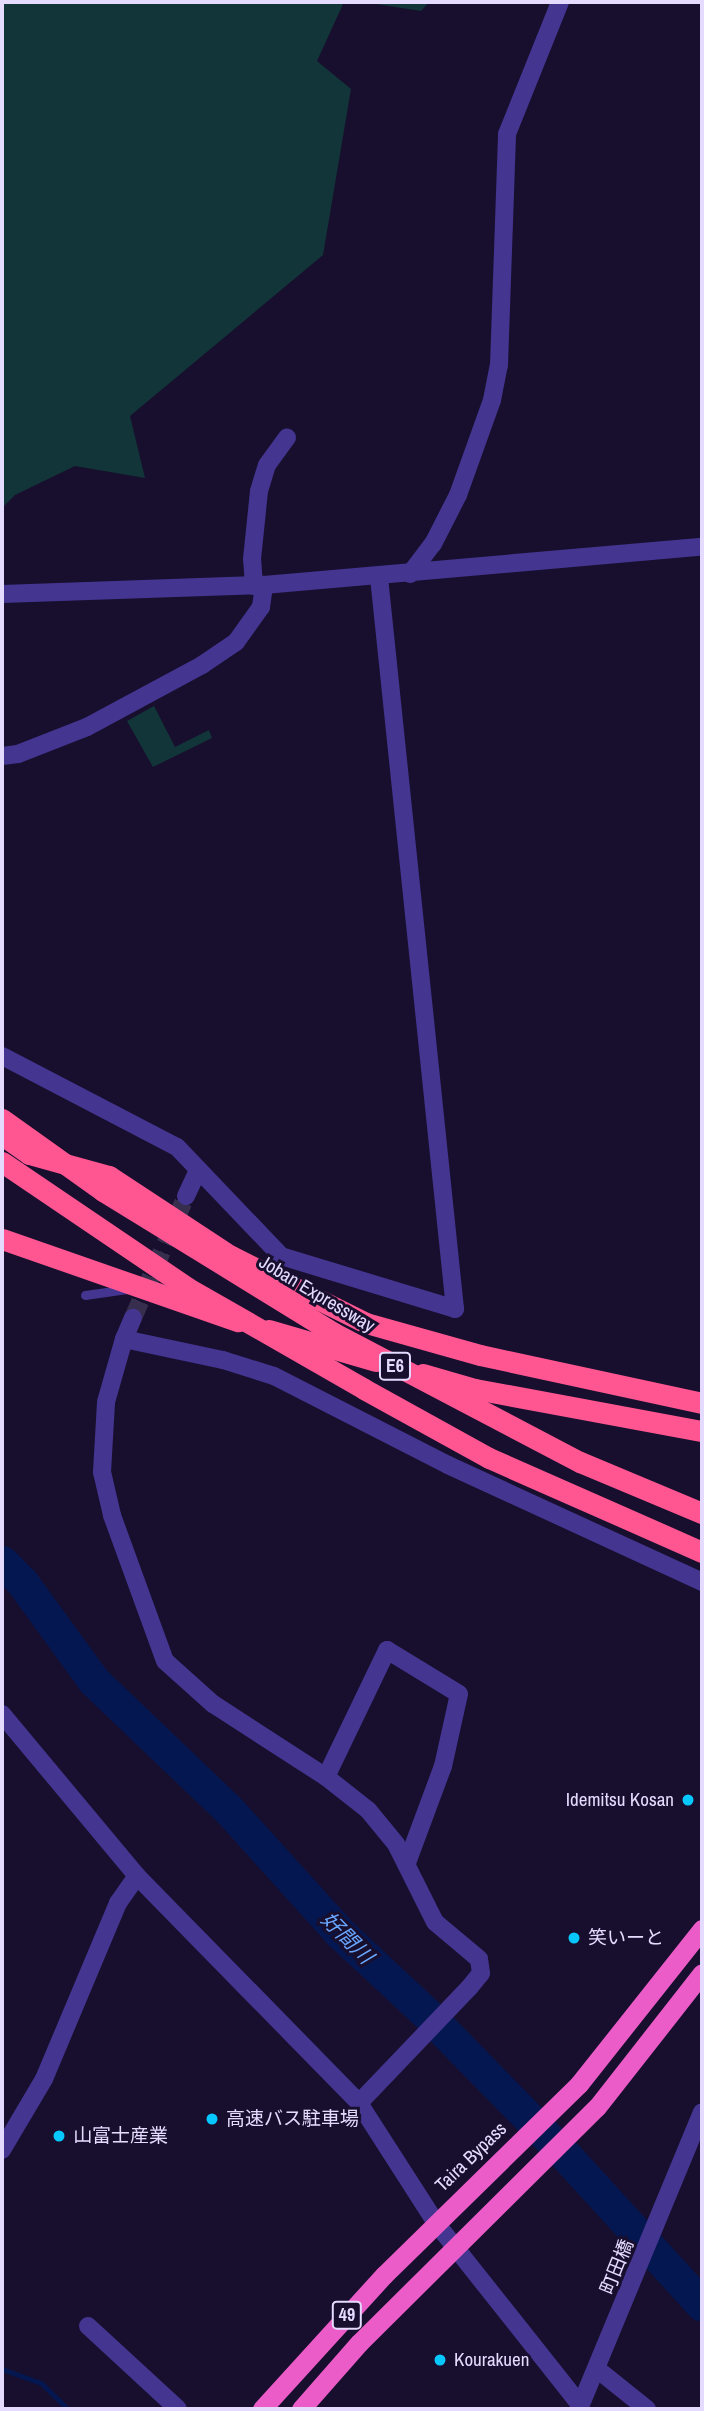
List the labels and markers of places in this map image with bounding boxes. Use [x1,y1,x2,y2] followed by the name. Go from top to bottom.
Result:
[566,1789,674,1811] place label: Idemitsu Kosan
[680,1792,696,1808] marker: Idemitsu Kosan
[588,1927,664,1949] place label: 笑いーと
[566,1930,582,1946] marker: 笑いーと
[226,2108,359,2130] place label: 高速バス駐車場
[204,2111,220,2127] marker: 高速バス駐車場
[73,2125,168,2147] place label: 山富士産業
[51,2128,67,2144] marker: 山富士産業
[454,2349,529,2371] place label: Kourakuen
[432,2352,448,2368] marker: Kourakuen

